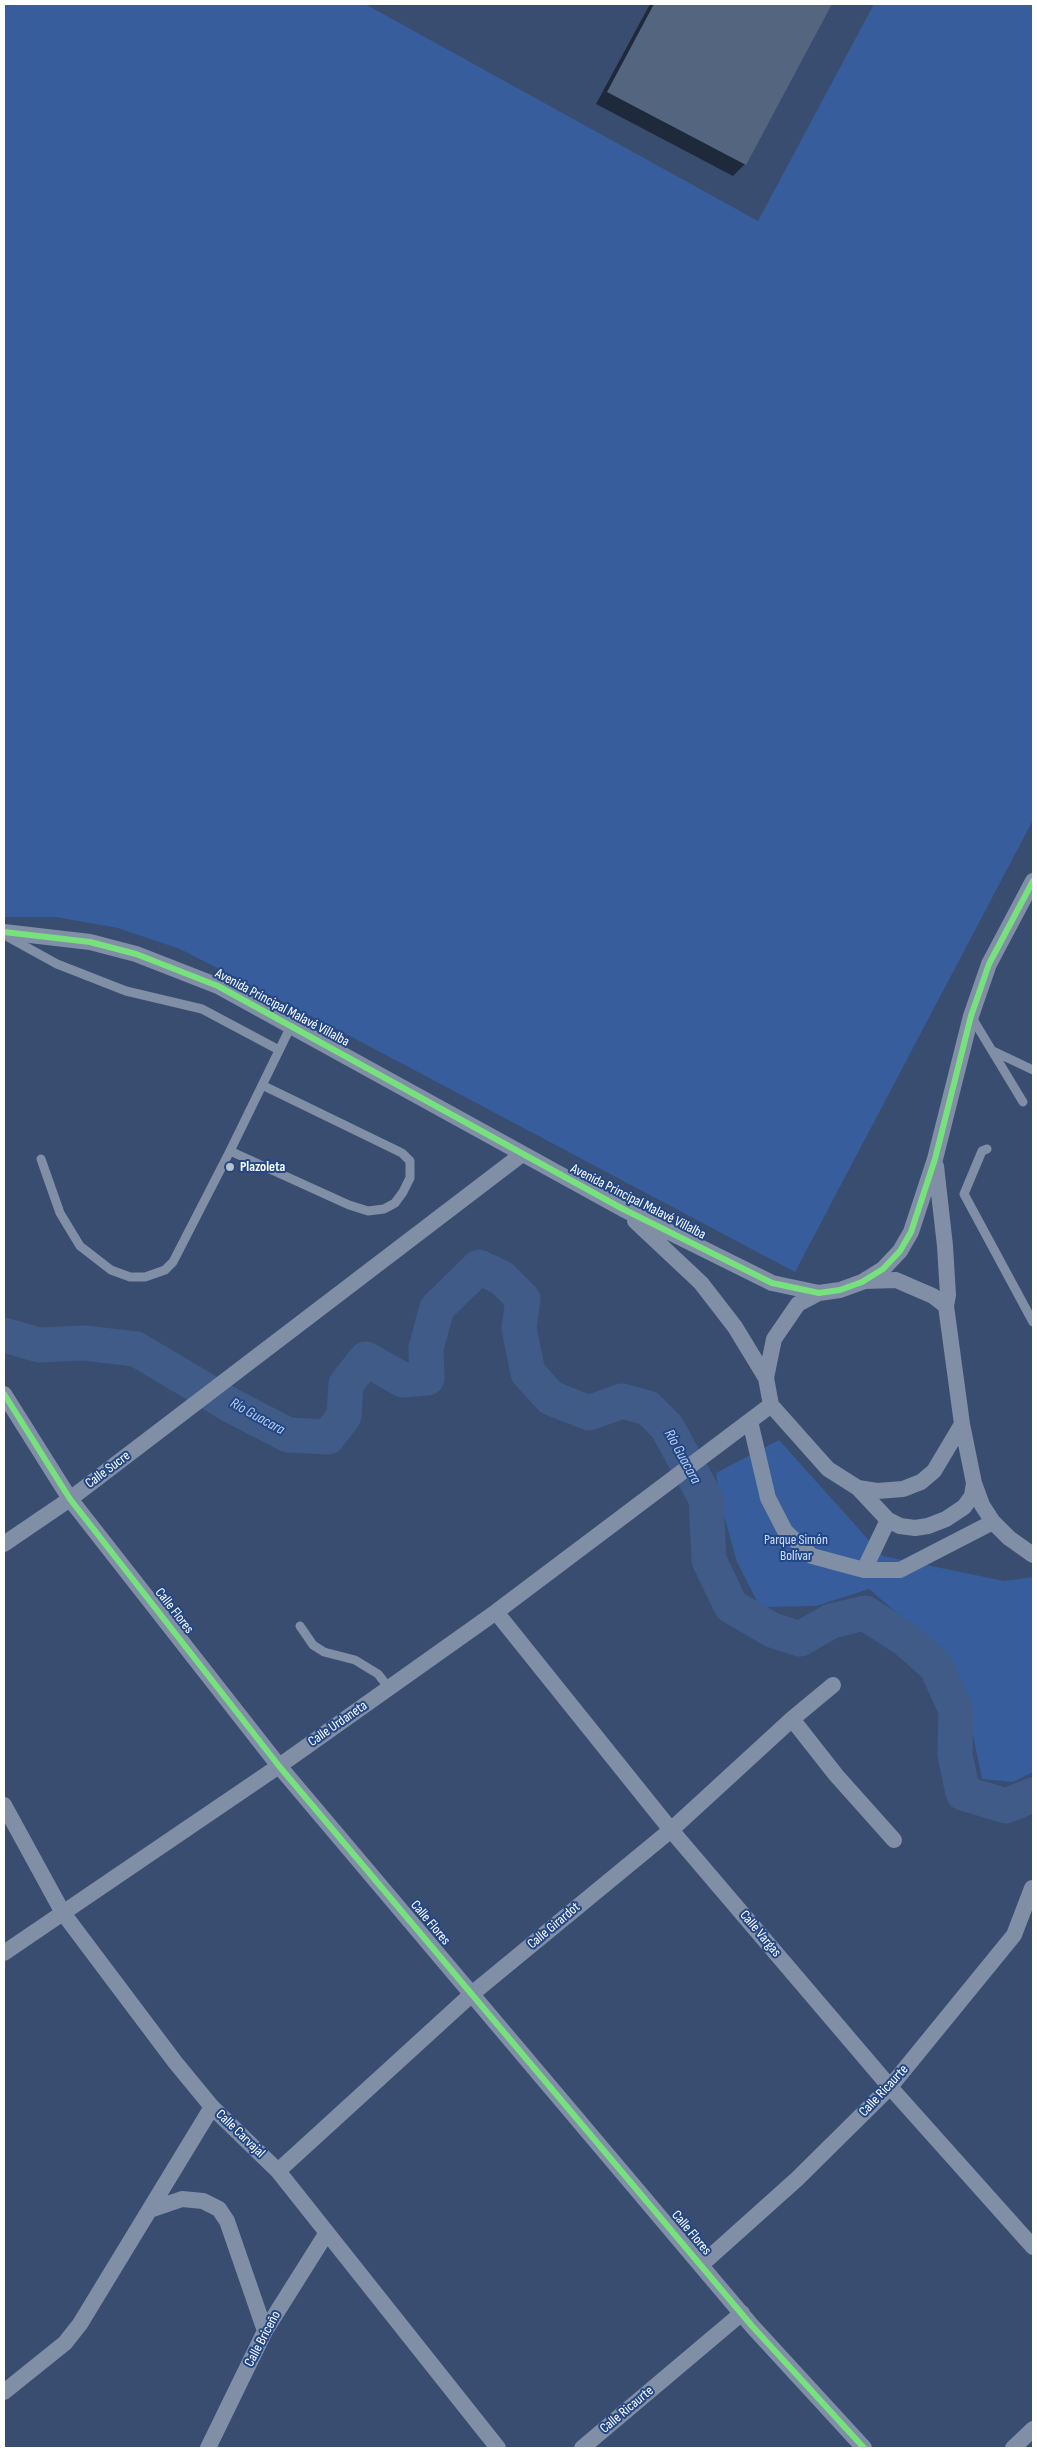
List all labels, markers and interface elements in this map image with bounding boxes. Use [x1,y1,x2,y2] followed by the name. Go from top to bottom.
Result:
[212,965,352,1051] street label: Avenida Principal Malavé Villalba
[240,1159,285,1175] place label: Plazoleta
[224,1161,236,1173] marker: Plazoleta
[568,1161,708,1243] street label: Avenida Principal Malavé Villalba
[227,1395,287,1439] water label: Río Guacara
[660,1427,704,1487] water label: Río Guacara
[82,1448,134,1492] street label: Calle Sucre
[764,1532,828,1564] park label: Parque Simón Bolívar
[151,1585,197,1637] street label: Calle Flores
[305,1698,371,1750] street label: Calle Urdaneta
[406,1897,454,1949] street label: Calle Flores
[524,1899,584,1953] street label: Calle Girardot
[736,1907,784,1961] street label: Calle Vargas
[856,2062,912,2120] street label: Calle Ricaurte
[212,2106,268,2162] street label: Calle Carvajal
[667,2207,715,2259] street label: Calle Flores
[241,2308,285,2370] street label: Calle Briceño
[597,2383,657,2437] street label: Calle Ricaurte

